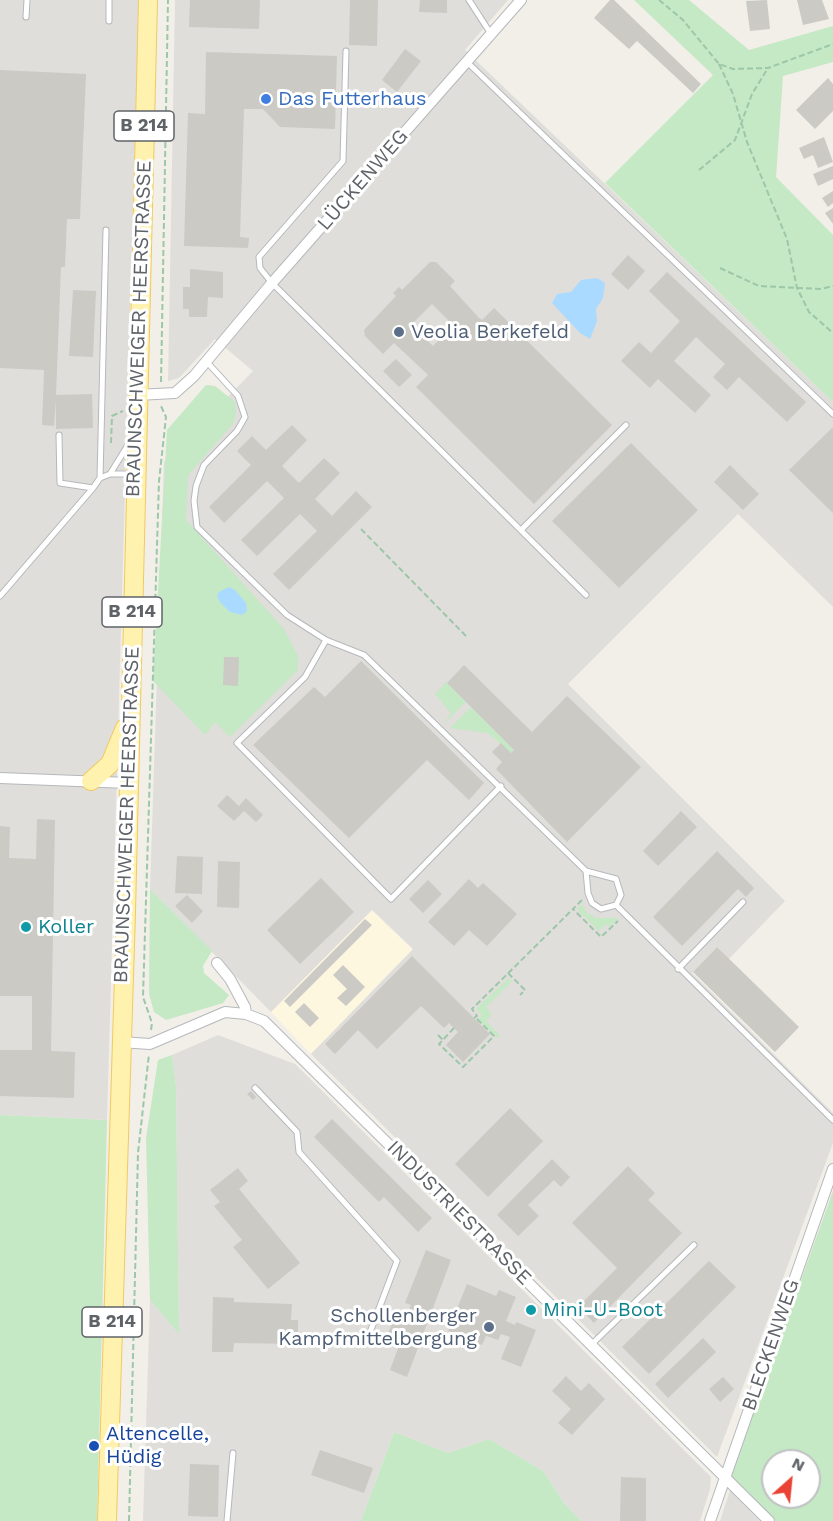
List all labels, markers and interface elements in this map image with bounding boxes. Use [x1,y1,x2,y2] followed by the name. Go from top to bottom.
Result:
[278,87,427,111] place label: Das Futterhaus
[259,92,273,106] marker: Das Futterhaus
[114,111,174,141] road number: B 214
[313,124,413,236] street label: LÜCKENWEG
[121,160,157,498] street label: BRAUNSCHWEIGER HEERSTRASSE
[411,320,569,344] place label: Veolia Berkefeld
[392,325,406,339] marker: Veolia Berkefeld
[102,597,162,627] road number: B 214
[109,646,145,984] street label: BRAUNSCHWEIGER HEERSTRASSE
[38,915,94,939] place label: Koller
[19,920,33,934] marker: Koller
[382,1136,536,1290] street label: INDUSTRIESTRASSE
[737,1276,805,1414] street label: BLECKENWEG
[543,1298,663,1322] place label: Mini-U-Boot
[524,1303,538,1317] marker: Mini-U-Boot
[278,1304,477,1351] place label: Schollenberger Kampfmittelbergung
[82,1307,142,1337] road number: B 214
[482,1320,496,1334] marker: Schollenberger Kampfmittelbergung
[106,1422,209,1469] place label: Altencelle, Hüdig
[87,1439,101,1453] marker: Altencelle, Hüdig
[761,1449,821,1509] north arrow
[789,1453,808,1475] text: N

